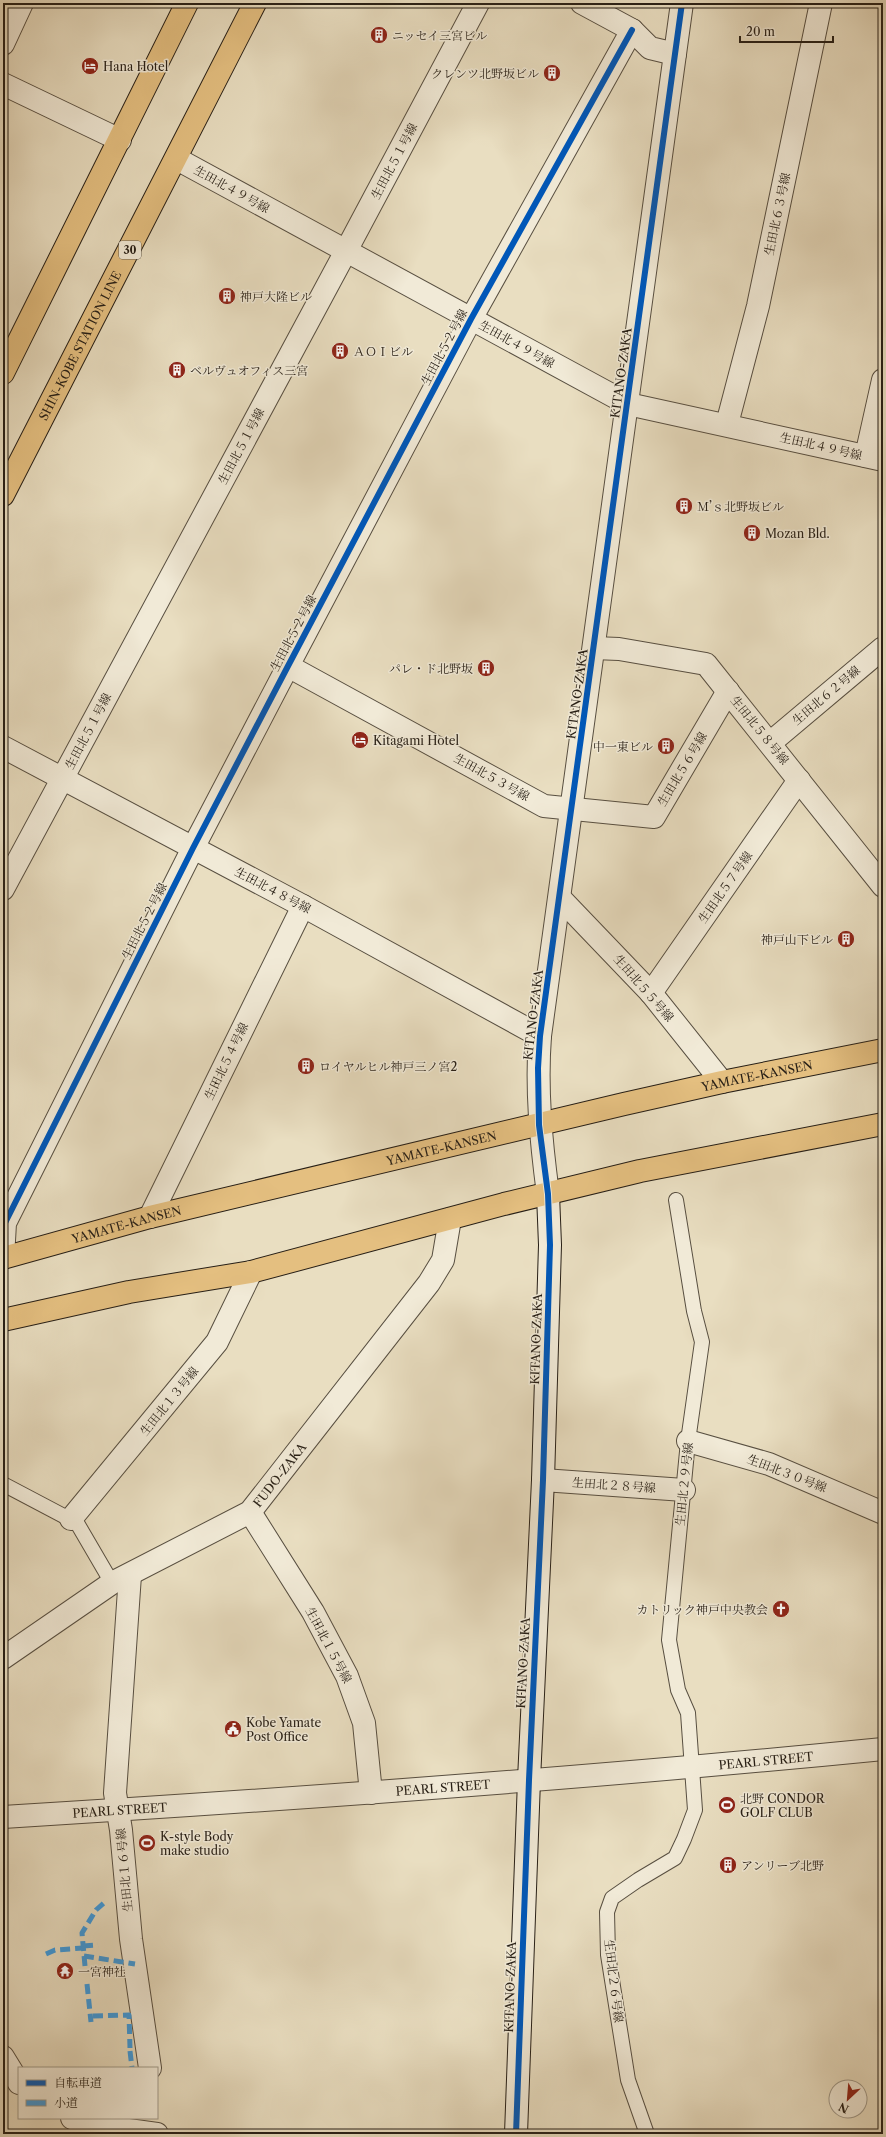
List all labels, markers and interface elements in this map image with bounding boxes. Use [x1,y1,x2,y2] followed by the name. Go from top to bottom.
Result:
[740,18,833,44] scale bar
[746,24,775,39] text: 20 m
[369,25,389,45] building icon: ニッセイ三宮ビル
[392,28,487,43] place label: ニッセイ三宮ビル
[80,56,100,76] hotel icon: Hana Hotel
[103,59,169,74] place label: Hana Hotel
[542,63,562,83] building icon: クレンツ北野坂ビル
[431,66,539,81] place label: クレンツ北野坂ビル
[368,120,420,202] street label: 生田北５１号線
[192,162,272,216] street label: 生田北４９号線
[761,171,793,257] street label: 生田北６３号線
[119,241,141,259] road number: 30
[35,268,124,423] street label: SHIN-KOBE STATION LINE
[217,286,237,306] building icon: 神戸大隆ビル
[240,289,312,304] place label: 神戸大隆ビル
[418,306,470,388] street label: 生田北５２号線
[477,317,557,371] street label: 生田北４９号線
[607,326,635,419] street label: KITANO-ZAKA
[330,341,350,361] building icon: ＡＯＩビル
[353,344,413,359] place label: ＡＯＩビル
[167,360,187,380] building icon: ベルヴュオフィス三宮
[190,363,308,378] place label: ベルヴュオフィス三宮
[215,405,267,487] street label: 生田北５１号線
[778,429,864,463] street label: 生田北４９号線
[674,496,694,516] building icon: Ｍ’ｓ北野坂ビル
[697,499,784,514] place label: Ｍ’ｓ北野坂ビル
[742,523,762,543] building icon: Mozan Bld.
[765,526,830,541] place label: Mozan Bld.
[267,592,319,674] street label: 生田北５２号線
[563,647,591,740] street label: KITANO-ZAKA
[476,658,496,678] building icon: パレ・ド北野坂
[389,661,473,676] place label: パレ・ド北野坂
[789,662,863,728] street label: 生田北６２号線
[62,690,114,772] street label: 生田北５１号線
[728,693,792,767] street label: 生田北５８号線
[654,729,710,809] street label: 生田北５６号線
[350,730,370,750] hotel icon: Kitagami Hotel
[373,733,460,748] place label: Kitagami Hotel
[656,736,676,756] building icon: 中一東ビル
[593,739,653,754] place label: 中一東ビル
[452,750,532,804] street label: 生田北５３号線
[695,848,755,926] street label: 生田北５７号線
[232,864,314,916] street label: 生田北４８号線
[118,880,170,962] street label: 生田北５２号線
[836,929,856,949] building icon: 神戸山下ビル
[761,932,833,947] place label: 神戸山下ビル
[611,951,677,1025] street label: 生田北５５号線
[520,968,546,1061] street label: KITANO-ZAKA
[201,1020,251,1102] street label: 生田北５４号線
[296,1056,316,1076] building icon: ロイヤルヒル神戸三ノ宮2
[699,1057,814,1094] street label: YAMATE-KANSEN
[319,1059,458,1074] place label: ロイヤルヒル神戸三ノ宮2
[384,1127,498,1168] street label: YAMATE-KANSEN
[69,1202,183,1246] street label: YAMATE-KANSEN
[527,1292,545,1385] street label: KITANO-ZAKA
[137,1364,201,1438] street label: 生田北１３号線
[249,1439,310,1510] street label: FUDO-ZAKA
[672,1441,696,1527] street label: 生田北２９号線
[745,1451,829,1495] street label: 生田北３０号線
[572,1475,656,1495] street label: 生田北２８号線
[771,1599,791,1619] church icon: カトリック神戸中央教会
[636,1602,768,1617] place label: カトリック神戸中央教会
[303,1604,355,1686] street label: 生田北１５号線
[513,1616,533,1709] street label: KITANO-ZAKA
[246,1715,321,1744] place label: Kobe Yamate Post Office
[223,1719,243,1739] public building icon: Kobe Yamate Post Office
[718,1748,814,1772] street label: PEARL STREET
[395,1776,491,1798] street label: PEARL STREET
[740,1791,826,1820] place label: 北野 CONDOR GOLF CLUB
[717,1795,737,1815] sports icon: 北野 CONDOR GOLF CLUB
[72,1799,168,1820] street label: PEARL STREET
[113,1827,135,1913] street label: 生田北１６号線
[160,1829,234,1858] place label: K-style Body make studio
[137,1833,157,1853] sports icon: K-style Body make studio
[718,1855,738,1875] building icon: アンリーブ北野
[741,1858,824,1873] place label: アンリーブ北野
[601,1938,627,2024] street label: 生田北２６号線
[501,1940,519,2033] street label: KITANO-ZAKA
[55,1961,75,1981] temple icon: 一宮神社
[78,1964,126,1979] place label: 一宮神社
[18,2067,158,2119] legend
[54,2075,102,2090] text: 自転車道
[828,2079,868,2119] north arrow
[54,2095,78,2110] text: 小道
[836,2099,851,2116] text: N

